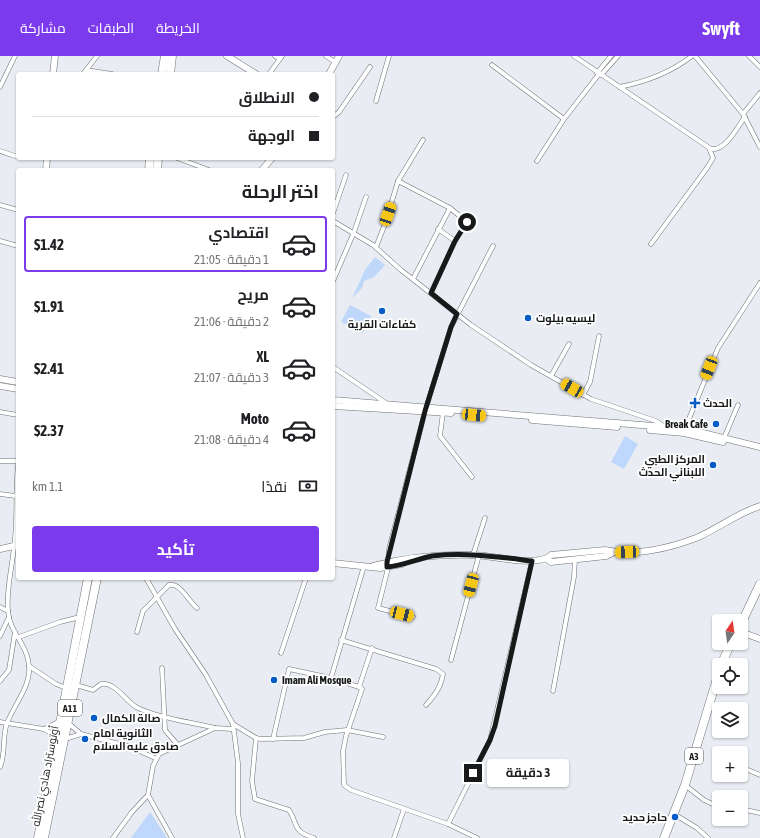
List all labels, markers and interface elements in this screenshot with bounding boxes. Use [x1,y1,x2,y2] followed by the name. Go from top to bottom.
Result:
[702,17,740,39] text: Swyft
[20,20,66,36] text: مشاركة
[88,20,134,36] text: الطبقات
[156,20,200,36] text: الخريطة
[239,89,295,106] text: الانطلاق
[248,127,295,144] text: الوجهة
[242,181,319,202] text: اختر الرحلة
[378,201,398,227] car
[458,213,476,231] route start
[209,224,269,241] text: اقتصادي
[281,226,317,262] icon: car
[34,236,64,253] text: $1.42
[194,252,269,267] text: 1 دقيقة · 21:05
[237,286,269,303] text: مريح
[281,288,317,324] icon: car
[34,298,64,315] text: $1.91
[377,306,387,316] marker: كفاءات القرية
[536,312,595,326] place label: ليسيه بيلوت
[523,313,533,323] marker: ليسيه بيلوت
[194,314,269,329] text: 2 دقيقة · 21:06
[348,318,416,331] place label: كفاءات القرية
[256,348,269,365] text: XL
[281,350,317,386] icon: car
[699,355,719,381] car
[34,360,64,377] text: $2.41
[194,370,269,385] text: 3 دقيقة · 21:07
[559,377,585,399] car
[703,397,732,409] place label: الحدث
[690,398,700,408] marker: الحدث
[462,408,486,422] car
[241,410,269,427] text: Moto
[281,412,317,448] icon: car
[665,418,708,430] place label: Break Cafe
[711,419,721,429] marker: Break Cafe
[34,422,64,439] text: $2.37
[194,432,269,447] text: 4 دقيقة · 21:08
[639,453,705,482] place label: المركز الطبي اللبناني الحدث
[708,460,718,470] marker: المركز الطبي اللبناني الحدث
[297,475,319,497] icon: cash
[261,478,287,495] text: نقدًا
[32,479,63,494] text: 1.1 km
[32,526,319,572] button: تأكيد
[615,546,639,558] car
[462,572,480,598] car
[389,605,415,623] car
[712,614,748,650] north arrow
[712,614,748,826] map controls
[712,658,748,694] button: locate
[282,674,352,686] place label: Imam Ali Mosque
[269,675,279,685] marker: Imam Ali Mosque
[58,700,82,716] road number: A11
[712,702,748,738] button: layers
[102,712,160,725] place label: صالة الكمال
[89,713,99,723] marker: صالة الكمال
[27,724,64,828] street label: أوتوستراد هادي نصرالله
[93,727,179,754] place label: الثانویة امام صادق عليه السلام
[80,734,90,744] marker: الثانویة امام صادق عليه السلام
[712,746,748,782] button: +
[685,748,703,764] road number: A3
[487,759,569,787] callout: 3 دقيقة
[464,764,482,782] route end
[506,765,550,780] text: 3 دقيقة
[712,790,748,826] button: −
[623,811,667,824] place label: حاجز حديد
[670,812,680,822] marker: حاجز حديد

